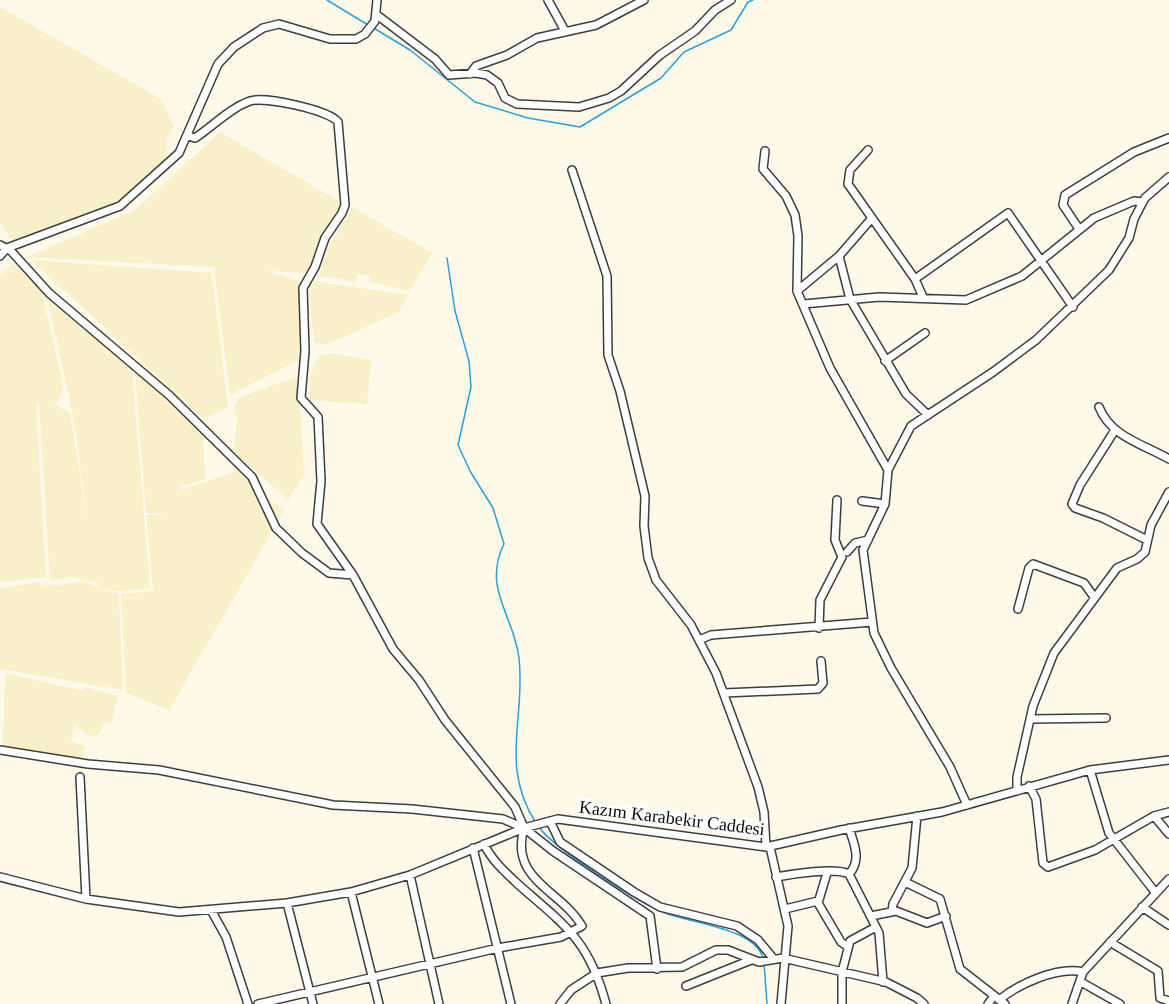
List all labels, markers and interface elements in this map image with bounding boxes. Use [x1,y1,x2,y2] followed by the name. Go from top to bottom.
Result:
[578,797,766,839] street label: Kazım Karabekir Caddesi

